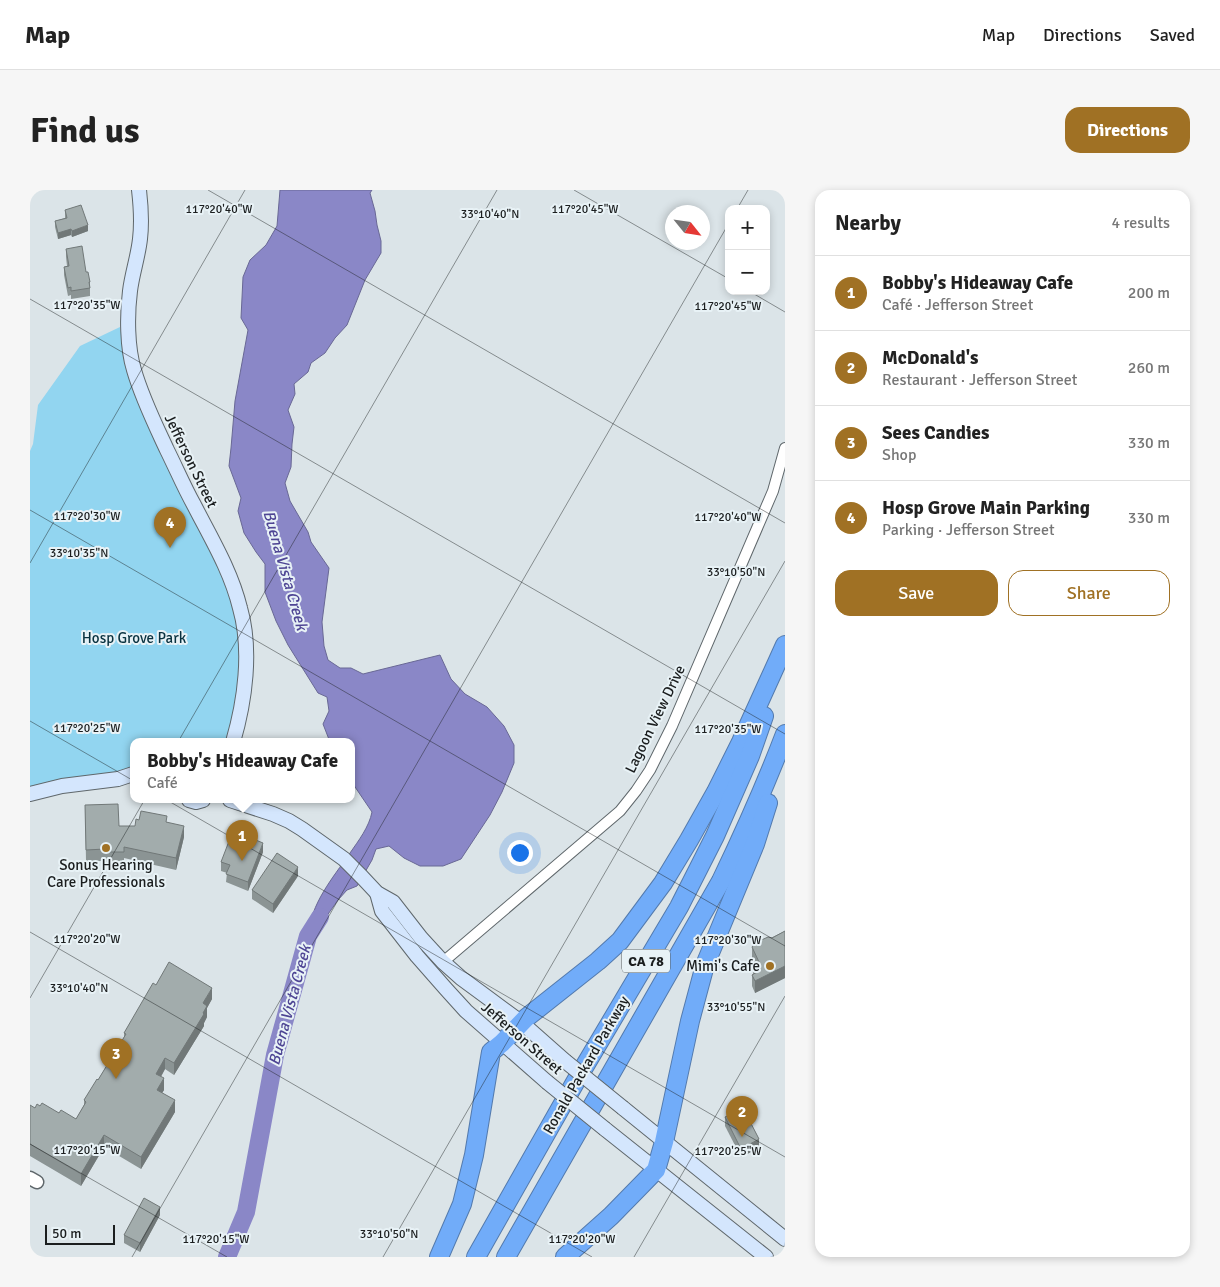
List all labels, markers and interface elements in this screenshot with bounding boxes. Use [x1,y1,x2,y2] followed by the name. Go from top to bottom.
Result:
[25,20,70,50] text: Map
[982,24,1015,46] text: Map
[1043,24,1122,46] text: Directions
[1150,24,1195,46] text: Saved
[1065,107,1190,153] button: Directions
[30,109,140,152] text: Find us
[185,202,253,217] text: 117°20'40"W
[551,202,619,217] text: 117°20'45"W
[665,205,710,250] north arrow
[725,205,770,295] map controls
[725,205,770,250] button: +
[461,207,519,222] text: 33°10'40"N
[835,210,901,236] text: Nearby
[1111,213,1170,233] text: 4 results
[725,250,770,295] button: −
[882,271,1073,295] text: Bobby's Hideaway Cafe
[847,283,855,303] text: 1
[1128,283,1170,303] text: 200 m
[882,295,1033,315] text: Café · Jefferson Street
[53,298,121,313] text: 117°20'35"W
[694,299,762,314] text: 117°20'45"W
[882,346,978,370] text: McDonald's
[847,358,855,378] text: 2
[1128,358,1170,378] text: 260 m
[882,370,1077,390] text: Restaurant · Jefferson Street
[161,411,221,511] street label: Jefferson Street
[882,421,989,445] text: Sees Candies
[847,433,855,453] text: 3
[1128,433,1170,453] text: 330 m
[882,445,916,465] text: Shop
[882,496,1090,520] text: Hosp Grove Main Parking
[154,507,186,548] pin: 4
[258,508,312,634] water label: Buena Vista Creek
[847,508,855,528] text: 4
[1128,508,1170,528] text: 330 m
[53,509,121,524] text: 117°20'30"W
[694,510,762,525] text: 117°20'40"W
[882,520,1055,540] text: Parking · Jefferson Street
[50,546,108,561] text: 33°10'35"N
[707,565,765,580] text: 33°10'50"N
[835,570,998,616] button: Save
[1008,570,1170,616] button: Share
[82,629,187,647] park label: Hosp Grove Park
[621,662,689,776] street label: Lagoon View Drive
[53,721,121,736] text: 117°20'25"W
[694,722,762,737] text: 117°20'35"W
[130,738,355,803] popup
[147,749,338,773] text: Bobby's Hideaway Cafe
[147,773,178,793] text: Café
[226,820,258,861] pin: 1
[507,840,533,866] your location
[100,842,112,854] marker: Sonus Hearing Care Professionals
[47,856,165,891] place label: Sonus Hearing Care Professionals
[53,932,121,947] text: 117°20'20"W
[694,933,762,948] text: 117°20'30"W
[264,941,316,1068] water label: Buena Vista Creek
[622,949,670,972] road number: CA 78
[686,957,760,975] place label: Mimi's Cafe
[764,960,776,972] marker: Mimi's Cafe
[50,981,108,996] text: 33°10'40"N
[539,993,633,1137] street label: Ronald Packard Parkway
[478,998,566,1078] street label: Jefferson Street
[707,1000,765,1015] text: 33°10'55"N
[100,1038,132,1079] pin: 3
[726,1096,758,1137] pin: 2
[53,1143,121,1158] text: 117°20'15"W
[694,1144,762,1159] text: 117°20'25"W
[45,1222,115,1245] scale bar
[52,1225,81,1242] text: 50 m
[360,1227,418,1242] text: 33°10'50"N
[182,1232,250,1247] text: 117°20'15"W
[548,1232,616,1247] text: 117°20'20"W

